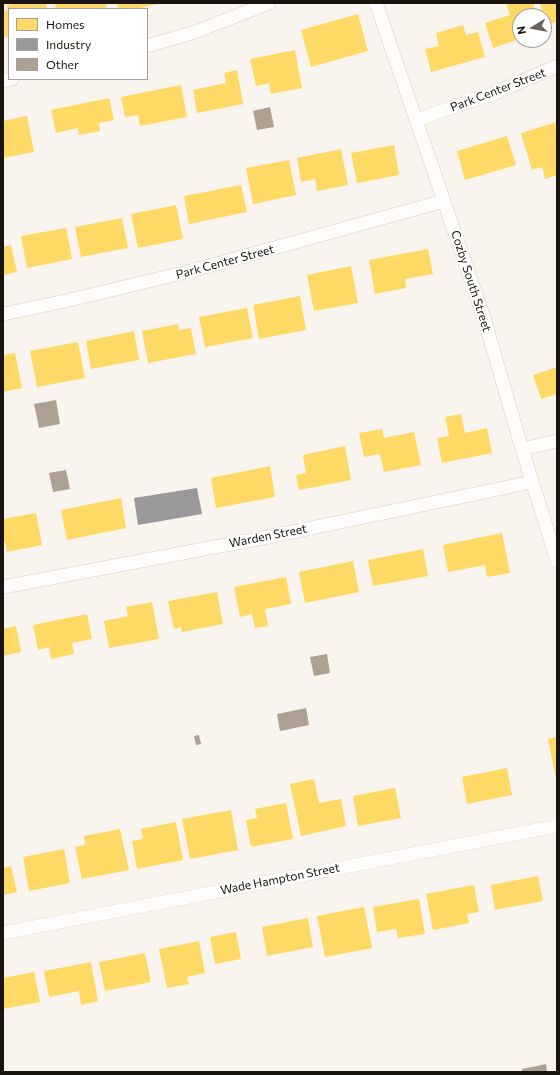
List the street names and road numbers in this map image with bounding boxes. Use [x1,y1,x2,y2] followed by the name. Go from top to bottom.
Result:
[448,65,548,115] street label: Park Center Street
[448,229,494,333] street label: Cozby South Street
[174,242,276,282] street label: Park Center Street
[228,521,308,551] street label: Warden Street
[219,860,341,898] street label: Wade Hampton Street

